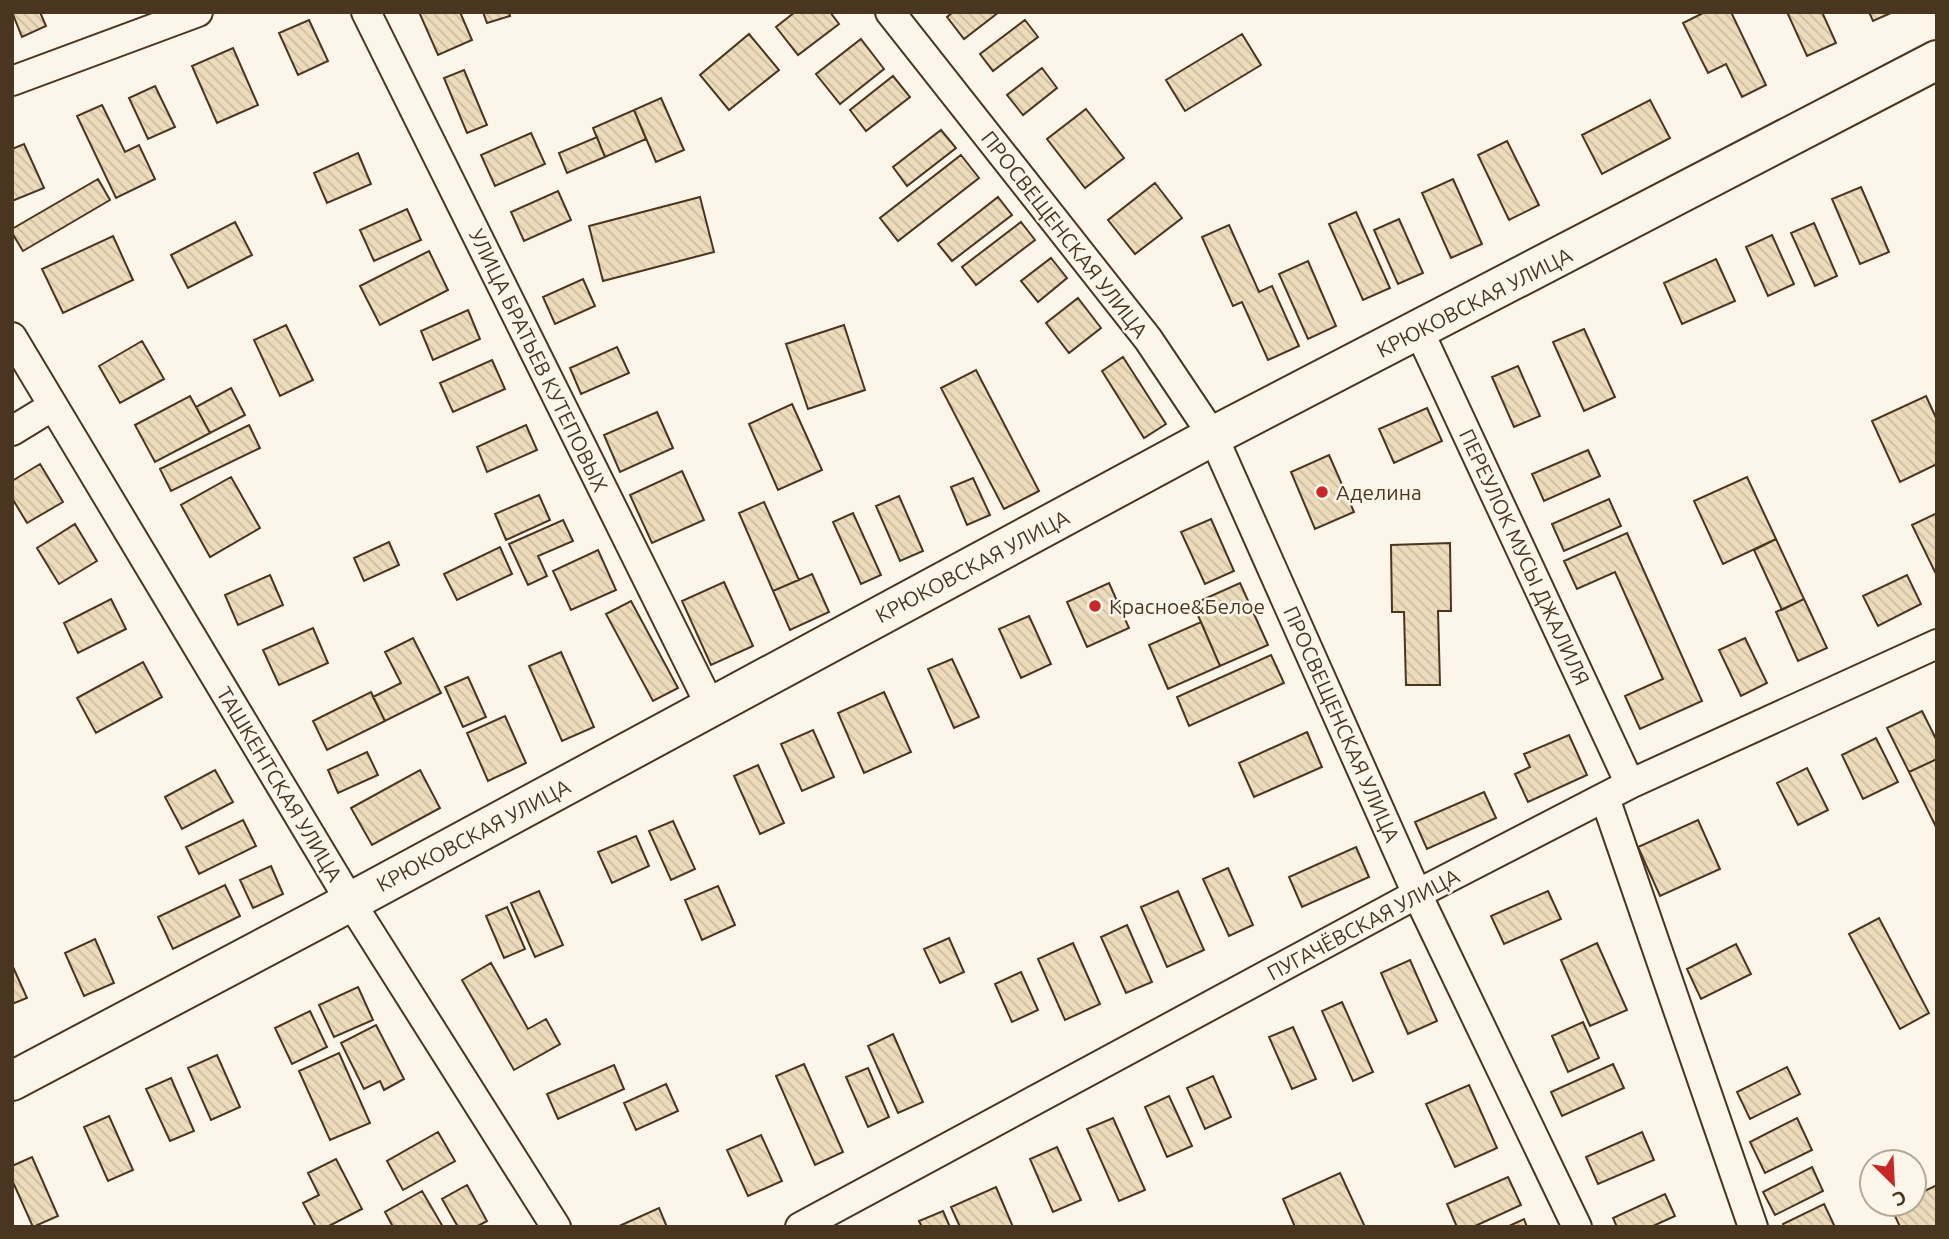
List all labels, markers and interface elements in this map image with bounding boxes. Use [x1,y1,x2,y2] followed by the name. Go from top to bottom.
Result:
[977,126,1153,342] street label: ПРОСВЕЩЕНСКАЯ УЛИЦА
[465,225,613,495] street label: УЛИЦА БРАТЬЕВ КУТЕПОВЫХ
[1372,242,1576,362] street label: КРЮКОВСКАЯ УЛИЦА
[1455,425,1595,689] street label: ПЕРЕУЛОК МУСЫ ДЖАЛИЛЯ
[1336,480,1422,504] place label: Аделина
[1314,484,1330,500] marker: Аделина
[871,505,1073,627] street label: КРЮКОВСКАЯ УЛИЦА
[1109,594,1265,618] place label: Красное&Белое
[1087,598,1103,614] marker: Красное&Белое
[1279,602,1405,846] street label: ПРОСВЕЩЕНСКАЯ УЛИЦА
[212,682,348,886] street label: ТАШКЕНТСКАЯ УЛИЦА
[372,774,574,896] street label: КРЮКОВСКАЯ УЛИЦА
[1263,863,1463,985] street label: ПУГАЧЁВСКАЯ УЛИЦА
[1858,1148,1928,1218] north arrow
[1890,1186,1910,1211] text: С

